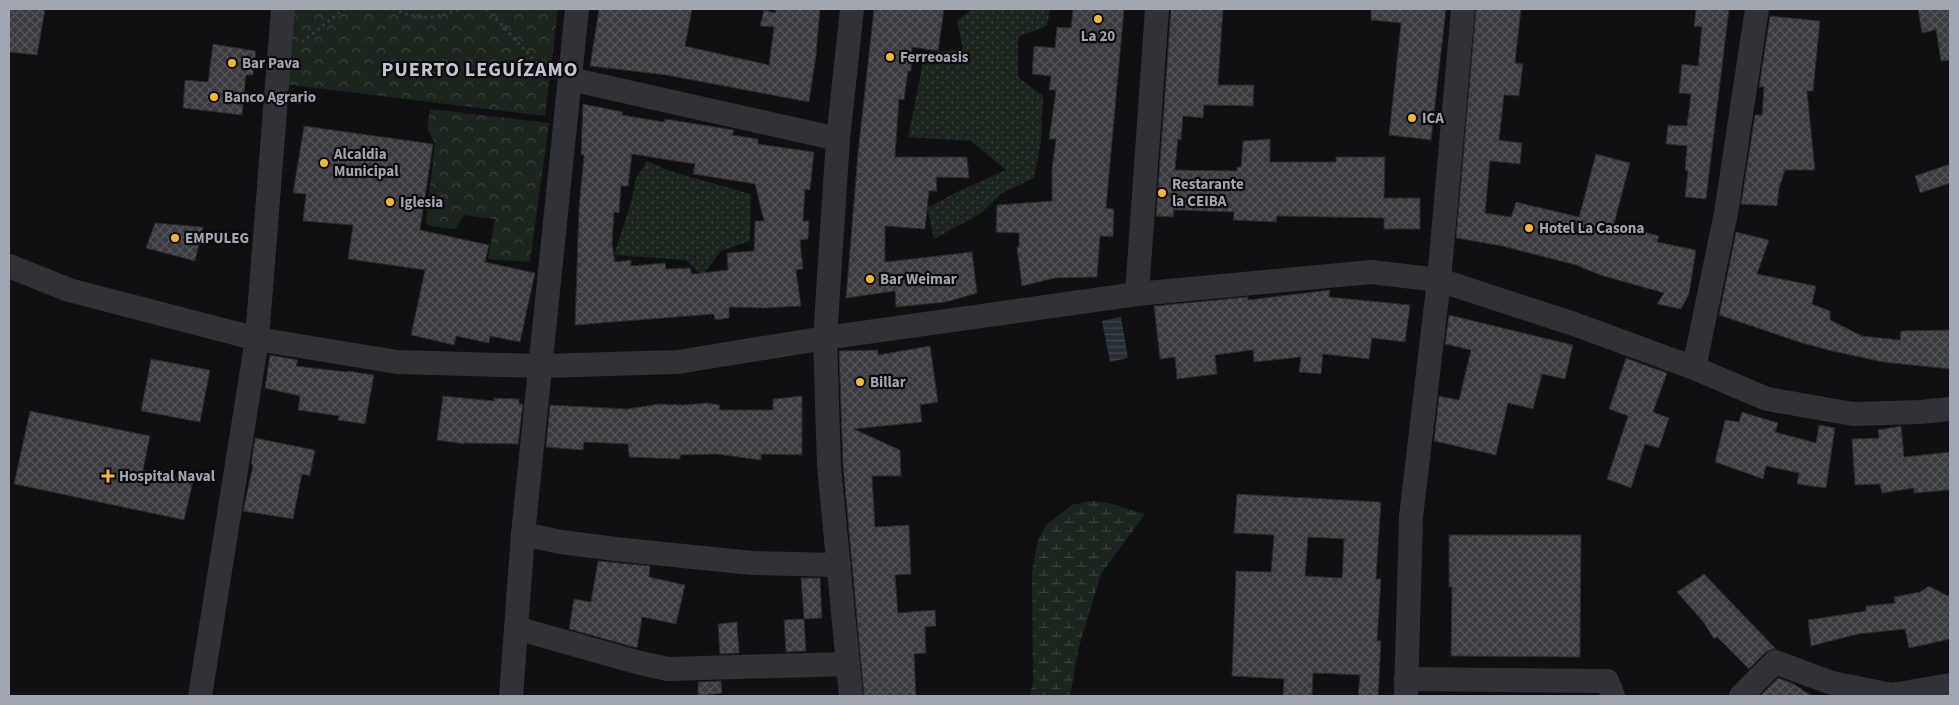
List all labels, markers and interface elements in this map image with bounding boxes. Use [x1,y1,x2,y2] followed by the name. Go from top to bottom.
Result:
[1092,13,1104,25] marker: La 20
[1081,26,1115,47] place label: La 20
[900,47,969,68] place label: Ferreoasis
[884,51,896,63] marker: Ferreoasis
[242,53,300,74] place label: Bar Pava
[382,56,578,84] district label: PUERTO LEGUÍZAMO
[226,57,238,69] marker: Bar Pava
[224,87,316,108] place label: Banco Agrario
[208,91,220,103] marker: Banco Agrario
[1422,108,1444,129] place label: ICA
[1406,112,1418,124] marker: ICA
[333,144,399,182] place label: Alcaldia Municipal
[318,157,330,169] marker: Alcaldia Municipal
[1172,174,1244,212] place label: Restarante la CEIBA
[1156,187,1168,199] marker: Restarante la CEIBA
[400,192,443,213] place label: Iglesia
[384,196,396,208] marker: Iglesia
[1539,218,1644,239] place label: Hotel La Casona
[1523,222,1535,234] marker: Hotel La Casona
[185,228,249,249] place label: EMPULEG
[169,232,181,244] marker: EMPULEG
[880,269,957,290] place label: Bar Weimar
[864,273,876,285] marker: Bar Weimar
[870,372,906,393] place label: Billar
[854,376,866,388] marker: Billar
[119,466,216,487] place label: Hospital Naval
[101,469,115,483] marker: Hospital Naval

